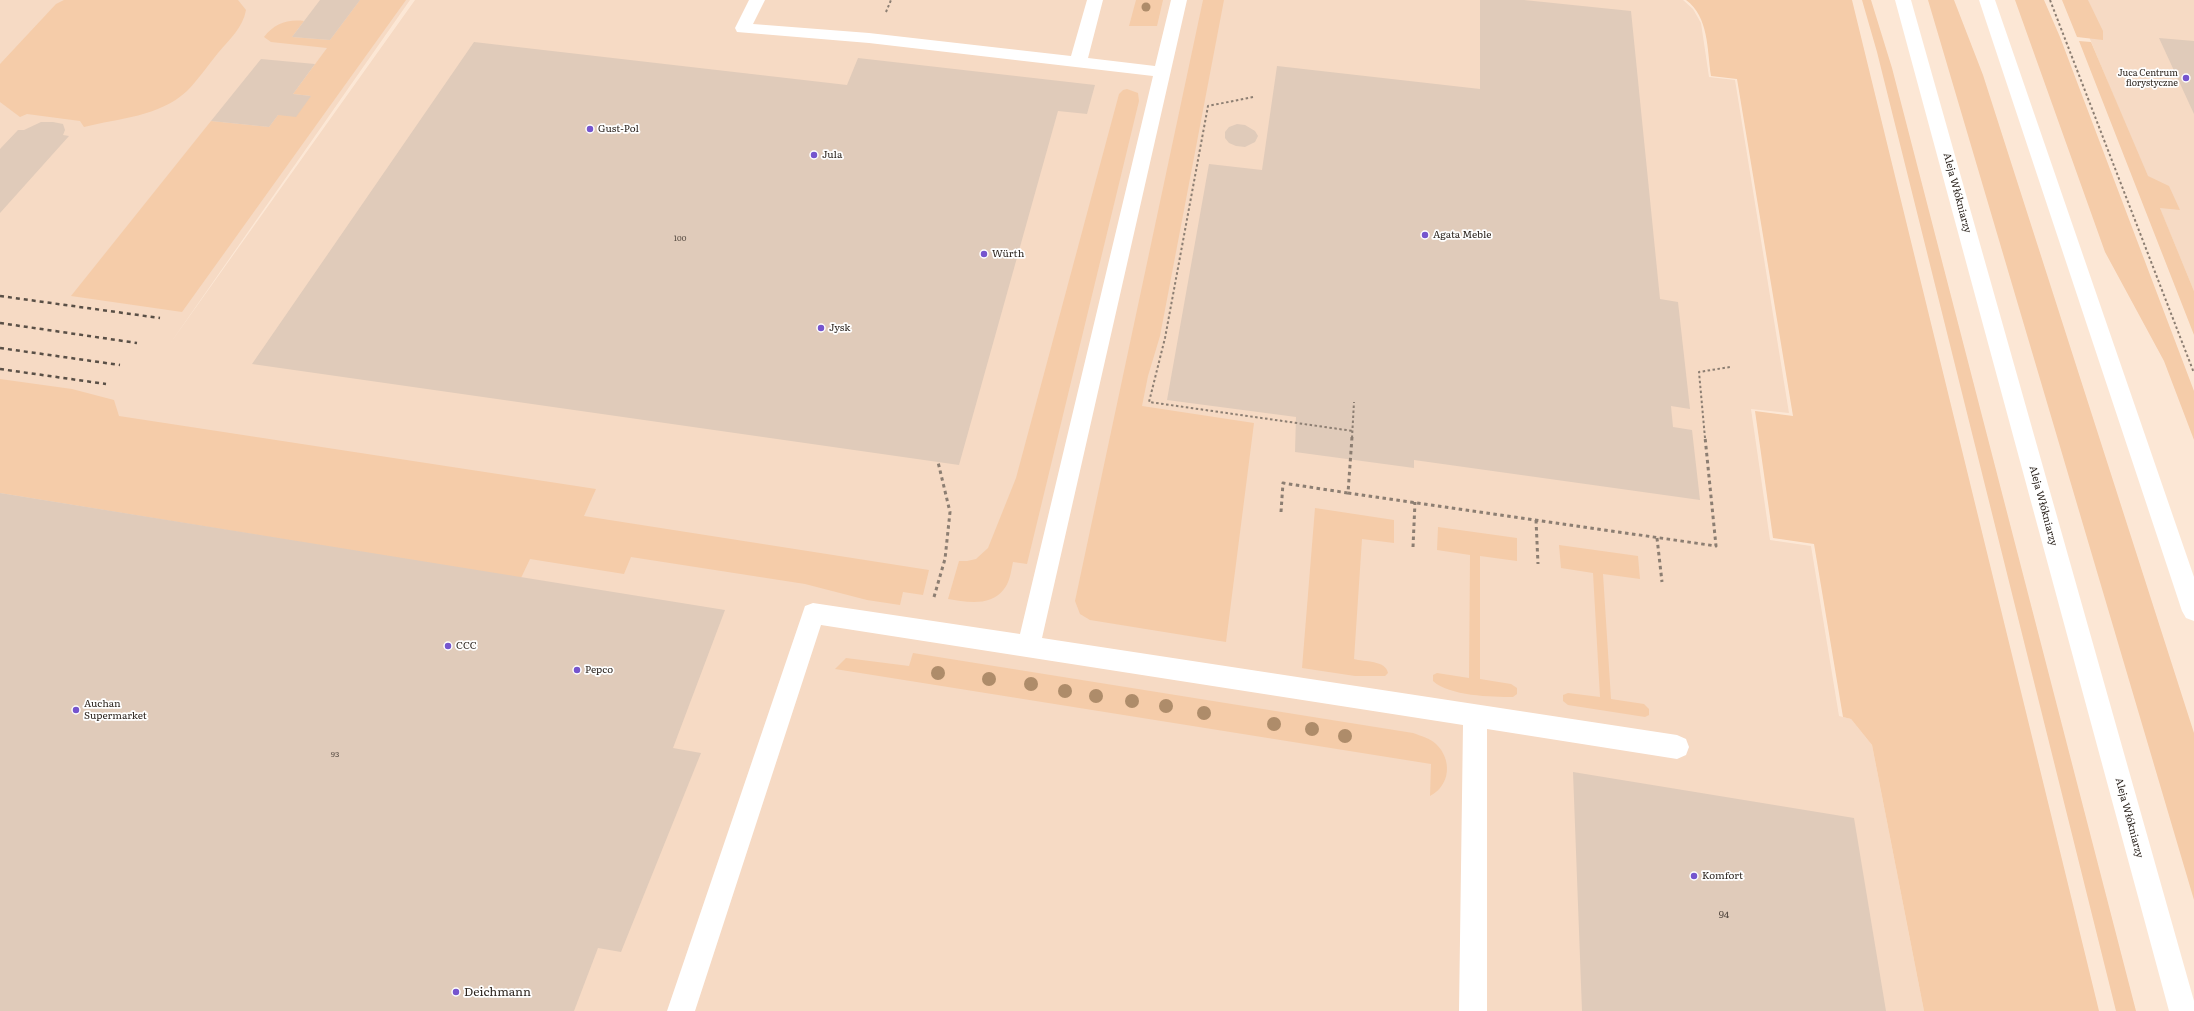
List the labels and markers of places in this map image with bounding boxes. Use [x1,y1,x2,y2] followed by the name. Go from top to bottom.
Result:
[2118,68,2178,89] place label: Juca Centrum florystyczne
[2181,73,2191,83] marker: Juca Centrum florystyczne
[598,123,639,135] place label: Gust-Pol
[585,124,595,134] marker: Gust-Pol
[822,149,842,161] place label: Jula
[809,150,819,160] marker: Jula
[1433,229,1491,241] place label: Agata Meble
[1420,230,1430,240] marker: Agata Meble
[992,248,1024,260] place label: Würth
[979,249,989,259] marker: Würth
[829,322,850,334] place label: Jysk
[816,323,826,333] marker: Jysk
[456,640,477,652] place label: CCC
[443,641,453,651] marker: CCC
[585,664,613,676] place label: Pepco
[572,665,582,675] marker: Pepco
[84,698,147,722] place label: Auchan Supermarket
[71,705,81,715] marker: Auchan Supermarket
[1702,870,1743,882] place label: Komfort
[1689,871,1699,881] marker: Komfort
[464,985,531,999] place label: Deichmann
[451,987,461,997] marker: Deichmann

